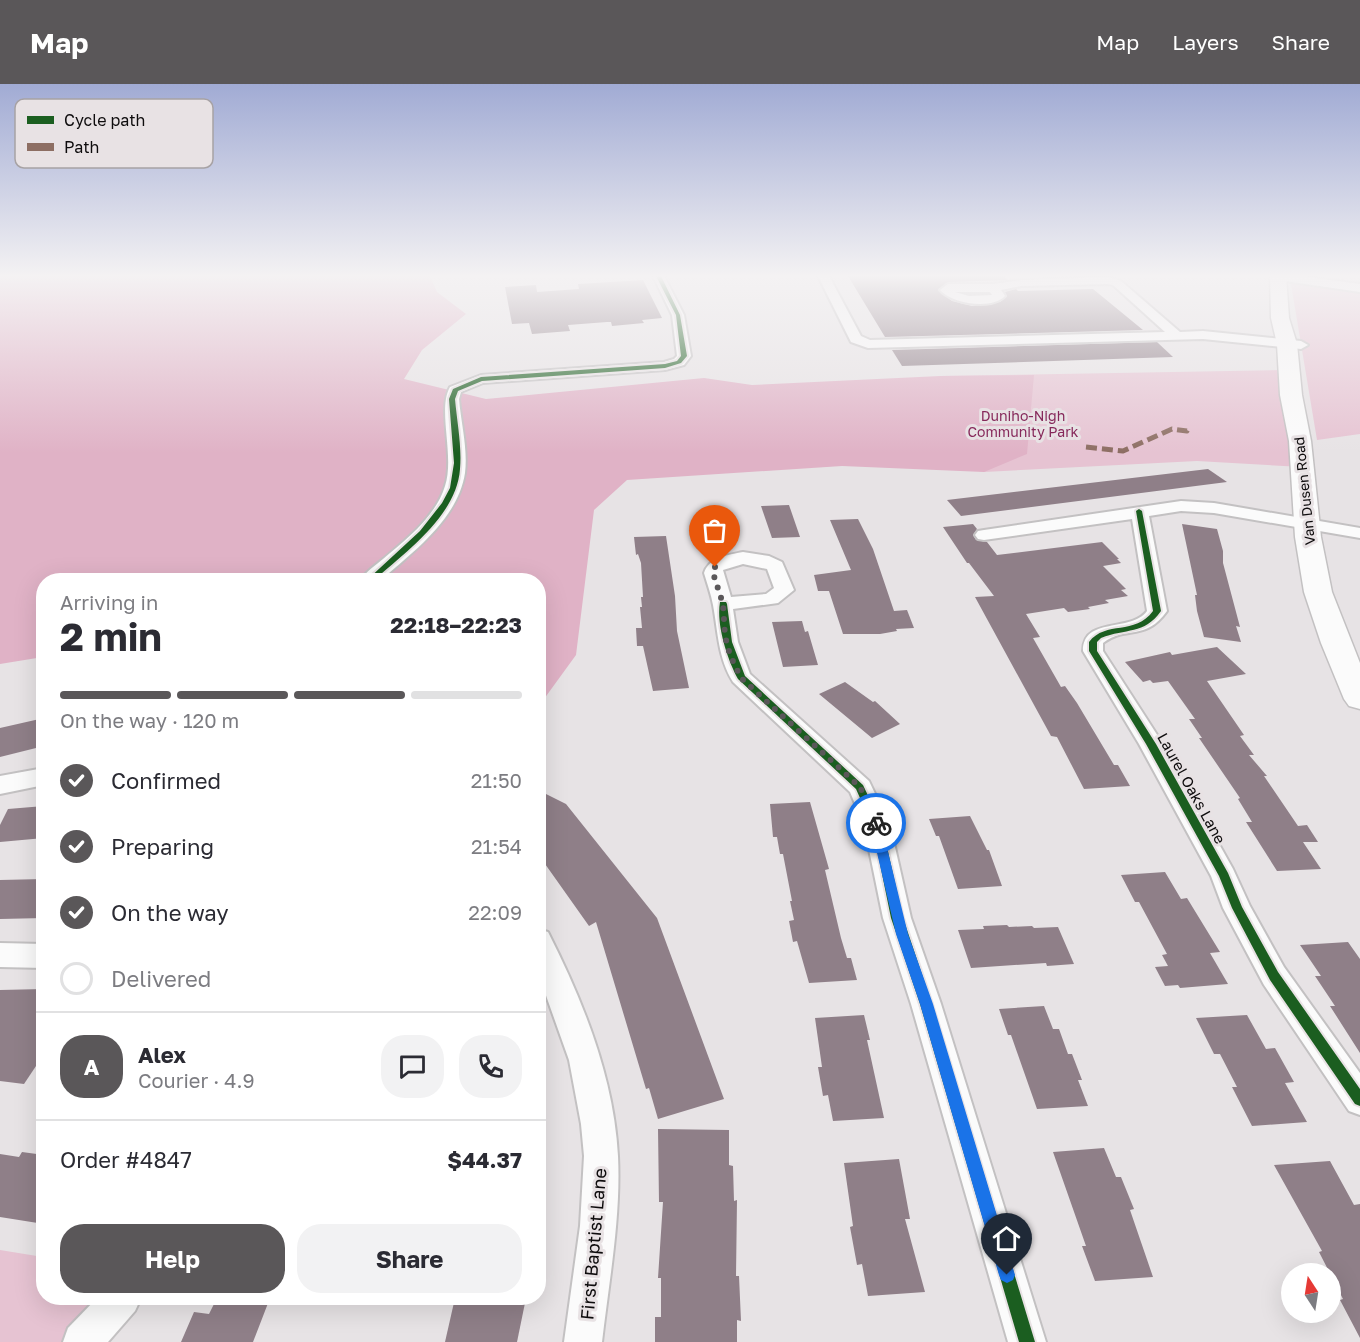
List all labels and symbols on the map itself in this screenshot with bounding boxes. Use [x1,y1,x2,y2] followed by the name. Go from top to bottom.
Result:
[15,99,213,168] legend
[64,110,145,130] text: Cycle path
[64,137,99,157] text: Path
[967,407,1079,440] park label: Duniho-Nigh Community Park
[1290,436,1318,546] street label: Van Dusen Road
[689,505,740,567] pin
[1154,729,1230,847] street label: Laurel Oaks Lane
[846,793,906,853] courier
[575,1167,611,1321] street label: First Baptist Lane
[981,1213,1032,1275] pin
[1281,1263,1341,1323] north arrow

